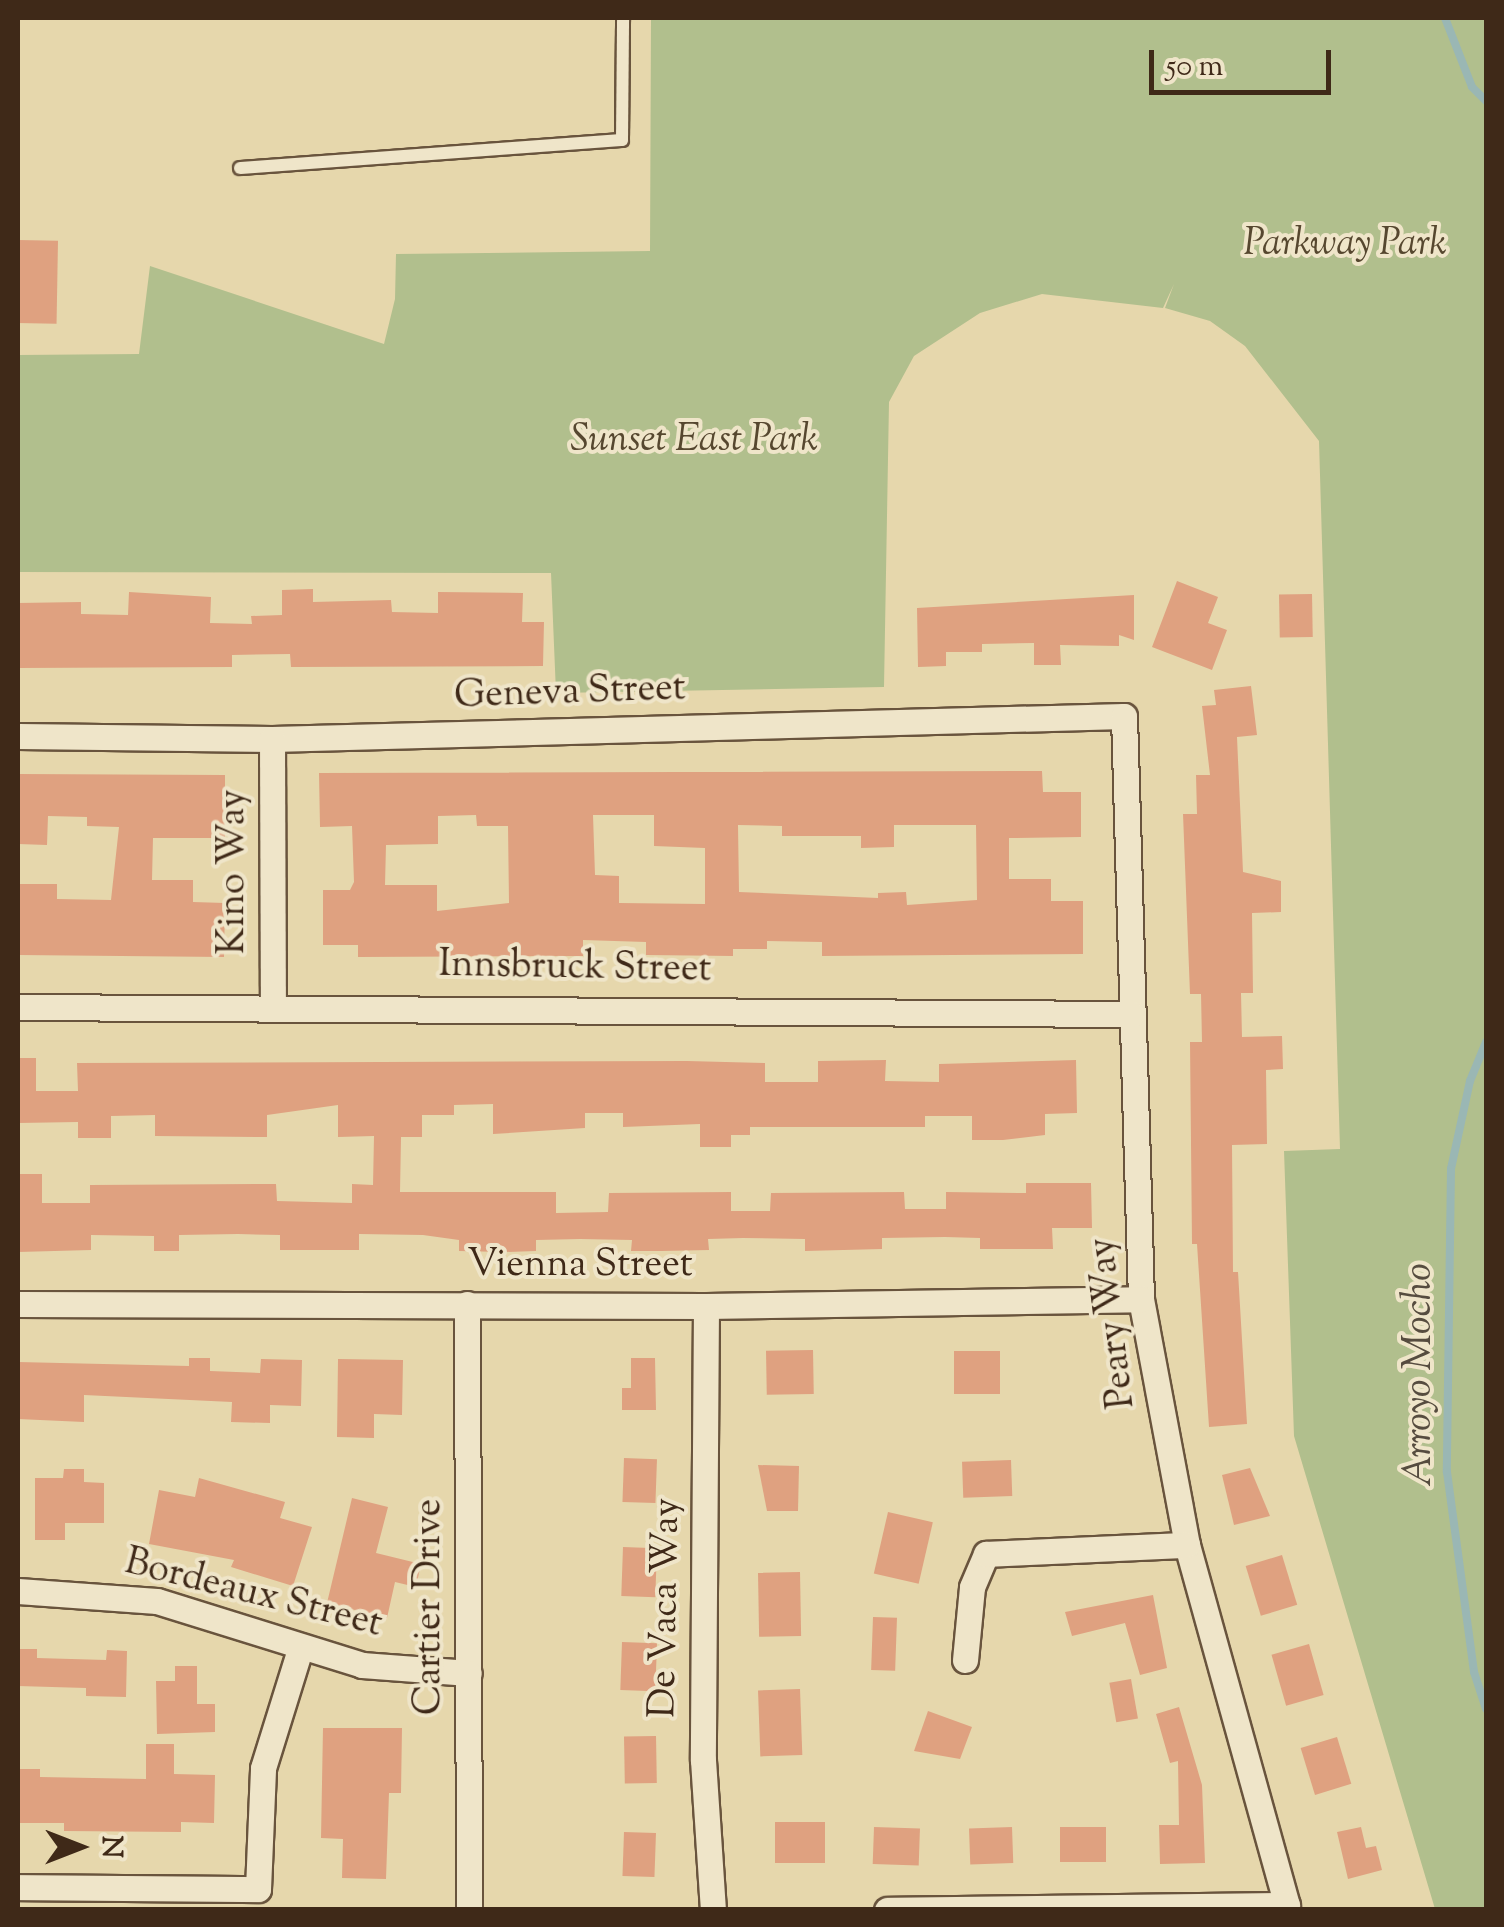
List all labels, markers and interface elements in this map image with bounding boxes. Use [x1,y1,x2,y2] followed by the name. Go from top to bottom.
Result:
[1154,30,1336,92] scale bar
[1166,46,1223,89] text: 50 m
[1243,223,1447,269] park label: Parkway Park
[570,419,818,465] park label: Sunset East Park
[453,667,687,721] street label: Geneva Street
[212,789,258,955] street label: Kino Way
[438,944,712,994] street label: Innsbruck Street
[1081,1235,1147,1411] street label: Peary Way
[467,1244,693,1290] street label: Vienna Street
[1397,1263,1445,1487] water label: Arroyo Mocho
[642,1498,692,1718] street label: De Vaca Way
[408,1499,454,1715] street label: Cartier Drive
[120,1541,386,1649] street label: Bordeaux Street
[30,1797,130,1897] north arrow
[90,1836,130,1858] text: N

